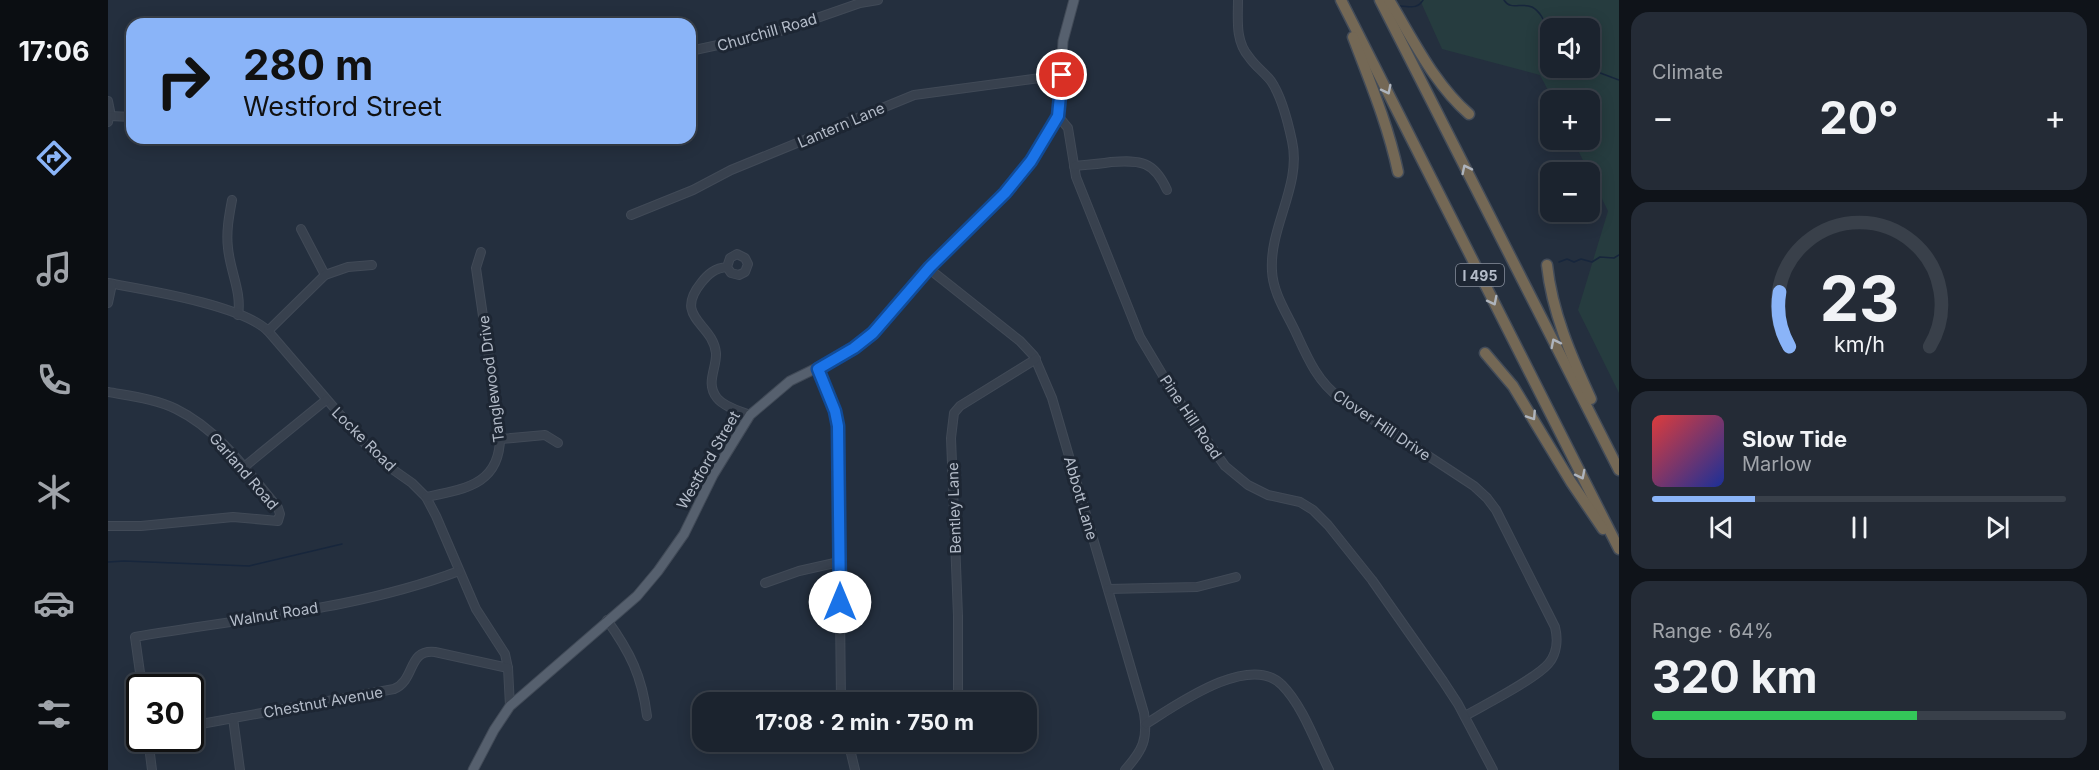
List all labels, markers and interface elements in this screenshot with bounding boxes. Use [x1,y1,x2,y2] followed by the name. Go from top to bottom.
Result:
[715,9,819,55] street label: Churchill Road
[1540,18,1600,222] map controls
[1540,18,1600,78] button: sound
[18,35,90,68] text: 17:06
[243,39,373,90] text: 280 m
[144,42,222,120] icon: right
[1036,49,1087,100] pin
[1045,58,1078,91] icon: arrive
[1652,60,1723,84] text: Climate
[1380,83,1391,94] one-way arrow
[243,90,442,123] text: Westford Street
[1540,90,1600,150] button: +
[1819,90,1899,145] text: 20°
[1652,97,1674,137] text: −
[2044,97,2066,137] text: +
[795,98,887,152] street label: Lantern Lane
[33,137,75,179] icon: directions
[1540,162,1600,222] button: −
[1462,164,1474,175] one-way arrow
[33,248,75,290] icon: music
[1819,261,1899,336] text: 23
[1456,264,1504,286] road number: I 495
[1486,295,1498,306] one-way arrow
[474,314,508,444] street label: Tanglewood Drive
[1834,332,1884,358] text: km/h
[1550,338,1562,349] one-way arrow
[33,359,75,401] icon: phone
[1156,371,1226,463] street label: Pine Hill Road
[1330,385,1434,465] street label: Clover Hill Drive
[328,403,400,475] street label: Locke Road
[672,407,744,513] street label: Westford Street
[1525,410,1537,420] one-way arrow
[1742,426,1847,452] text: Slow Tide
[205,429,283,513] street label: Garland Road
[1742,452,1812,476] text: Marlow
[1060,454,1102,542] street label: Abbott Lane
[943,462,965,554] street label: Bentley Lane
[1574,469,1586,480] one-way arrow
[33,471,75,513] icon: climate
[1705,511,1738,544] icon: previous
[1843,511,1876,544] icon: pause
[1981,511,2014,544] icon: next
[808,570,872,634] position arrow
[33,582,75,624] icon: car
[229,598,319,630] street label: Walnut Road
[1652,619,1774,643] text: Range · 64%
[1652,649,1818,704] text: 320 km
[126,674,204,752] speed limit sign: 30
[262,682,384,722] street label: Chestnut Avenue
[33,693,75,735] icon: filters
[755,709,974,735] text: 17:08 · 2 min · 750 m

